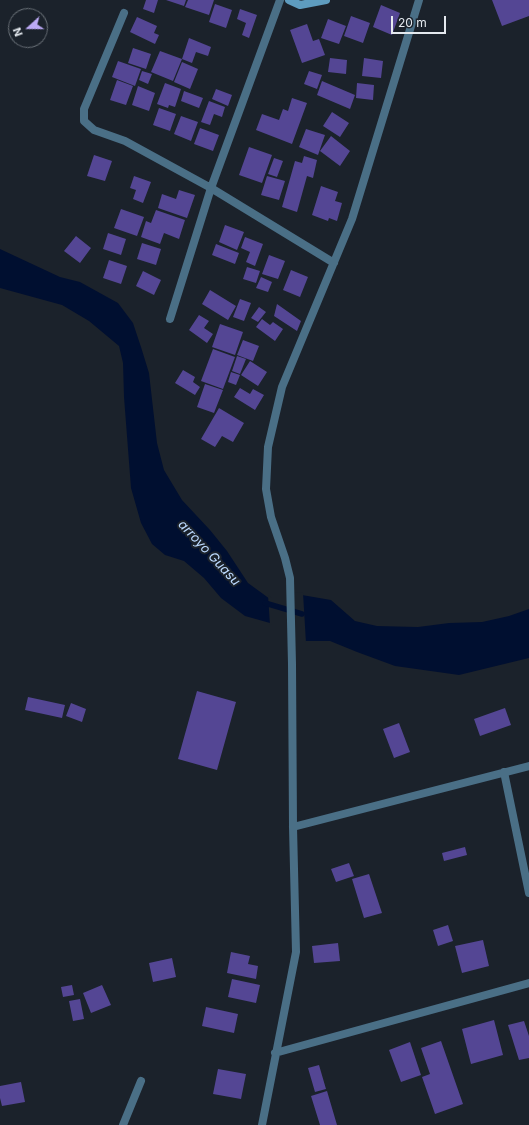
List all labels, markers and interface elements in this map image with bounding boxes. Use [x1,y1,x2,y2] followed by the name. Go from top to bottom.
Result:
[8,8,48,48] north arrow
[393,8,448,34] scale bar
[398,15,427,30] text: 20 m
[10,26,26,38] text: N
[175,517,243,589] water label: arroyo Guasu

